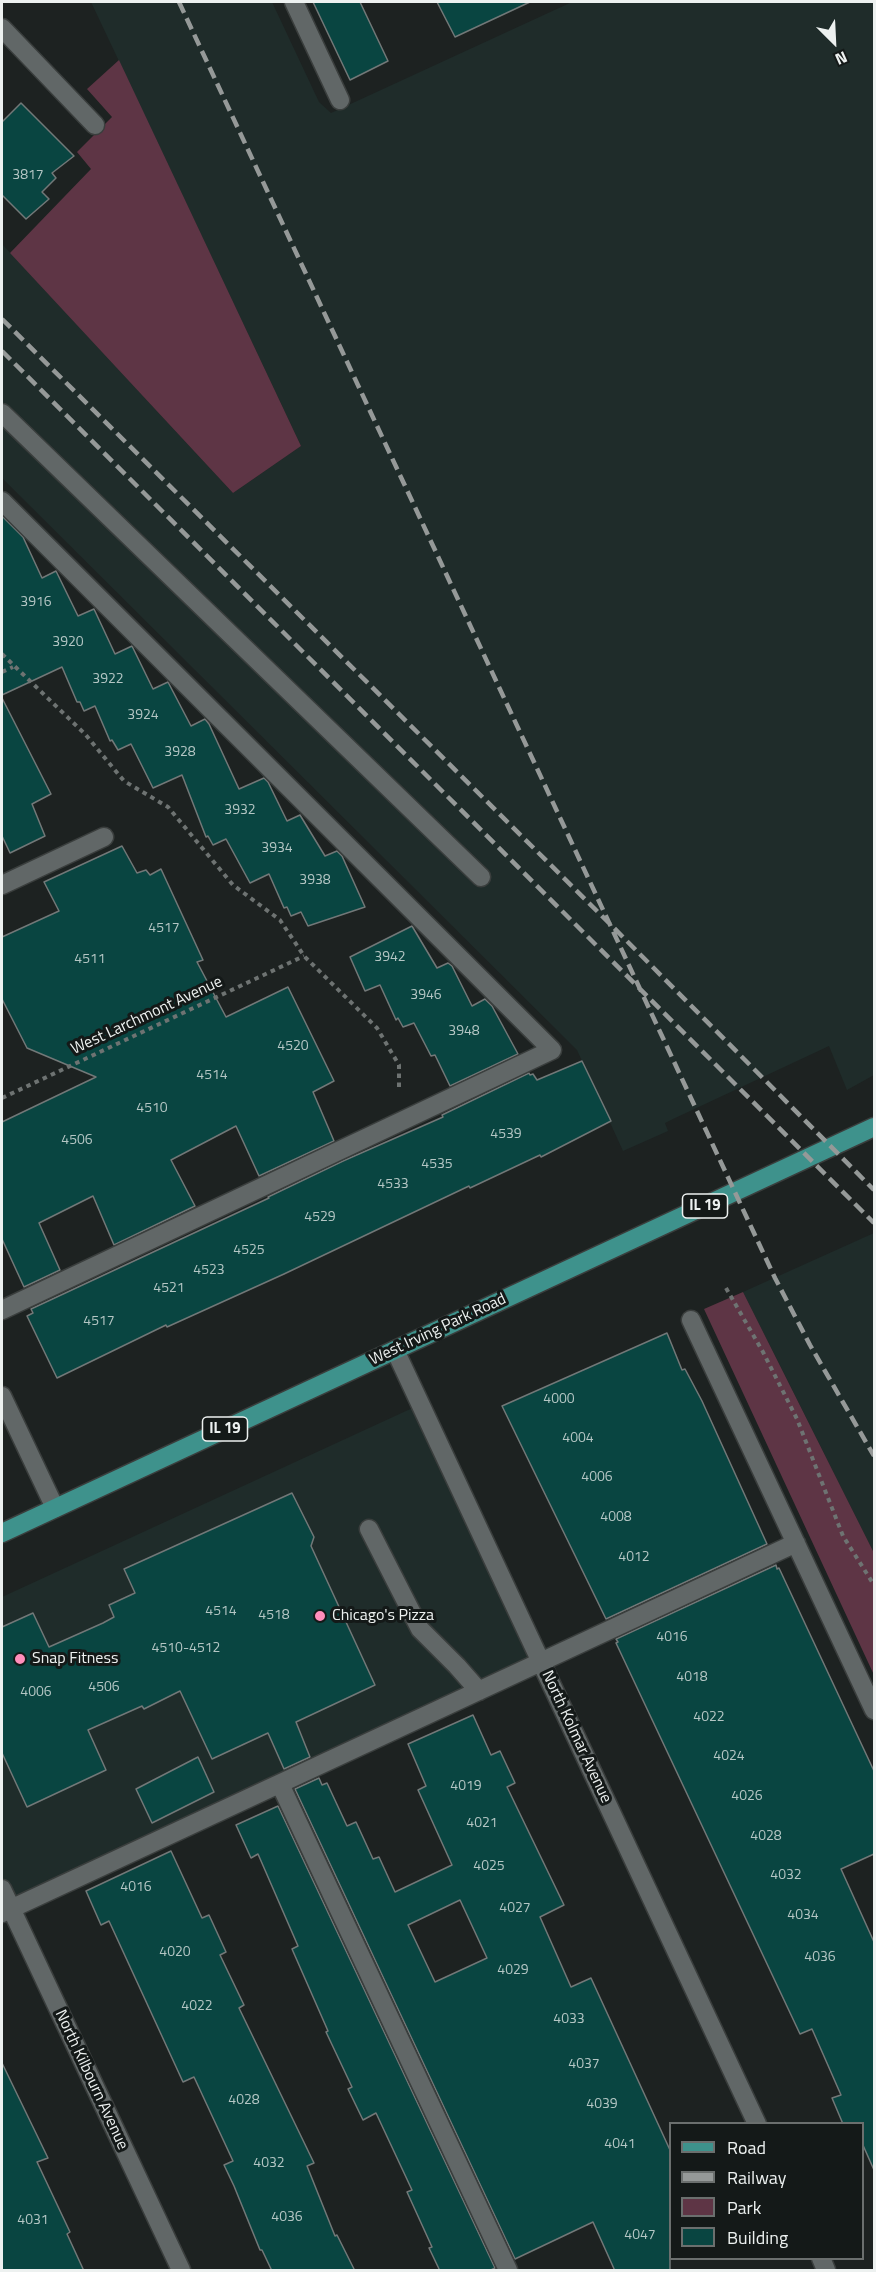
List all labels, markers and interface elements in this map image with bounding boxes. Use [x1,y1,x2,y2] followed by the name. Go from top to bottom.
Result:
[804,12,864,72] north arrow
[831,45,851,72] text: N
[12,168,44,184] house number: 3817
[20,595,52,611] house number: 3916
[52,635,84,651] house number: 3920
[92,672,124,688] house number: 3922
[127,708,159,724] house number: 3924
[164,745,196,761] house number: 3928
[224,803,256,819] house number: 3932
[261,841,293,857] house number: 3934
[299,873,331,889] house number: 3938
[148,921,180,937] house number: 4517
[374,950,406,966] house number: 3942
[74,952,106,968] house number: 4511
[68,972,226,1060] street label: West Larchmont Avenue
[410,988,442,1004] house number: 3946
[448,1024,480,1040] house number: 3948
[277,1039,309,1055] house number: 4520
[196,1068,228,1084] house number: 4514
[136,1101,168,1117] house number: 4510
[490,1127,522,1143] house number: 4539
[61,1133,93,1149] house number: 4506
[421,1157,453,1173] house number: 4535
[377,1177,409,1193] house number: 4533
[682,1194,728,1218] road number: IL 19
[304,1210,336,1226] house number: 4529
[233,1243,265,1259] house number: 4525
[193,1263,225,1279] house number: 4523
[153,1281,185,1297] house number: 4521
[367,1290,509,1370] street label: West Irving Park Road
[83,1314,115,1330] house number: 4517
[543,1392,575,1408] house number: 4000
[202,1417,248,1441] road number: IL 19
[562,1431,594,1447] house number: 4004
[581,1470,613,1486] house number: 4006
[600,1510,632,1526] house number: 4008
[618,1550,650,1566] house number: 4012
[205,1604,237,1620] house number: 4514
[332,1606,434,1626] place label: Chicago's Pizza
[258,1608,290,1624] house number: 4518
[313,1609,327,1623] marker: Chicago's Pizza
[656,1630,688,1646] house number: 4016
[152,1641,220,1657] house number: 4510-4512
[32,1649,118,1669] place label: Snap Fitness
[13,1652,27,1666] marker: Snap Fitness
[537,1668,615,1806] street label: North Kolmar Avenue
[676,1670,708,1686] house number: 4018
[88,1680,120,1696] house number: 4506
[20,1685,52,1701] house number: 4006
[693,1710,725,1726] house number: 4022
[713,1749,745,1765] house number: 4024
[450,1779,482,1795] house number: 4019
[731,1789,763,1805] house number: 4026
[466,1816,498,1832] house number: 4021
[750,1829,782,1845] house number: 4028
[473,1859,505,1875] house number: 4025
[770,1868,802,1884] house number: 4032
[120,1880,152,1896] house number: 4016
[499,1901,531,1917] house number: 4027
[787,1908,819,1924] house number: 4034
[159,1945,191,1961] house number: 4020
[804,1950,836,1966] house number: 4036
[497,1963,529,1979] house number: 4029
[181,1999,213,2015] house number: 4022
[50,2007,132,2153] street label: North Kilbourn Avenue
[553,2012,585,2028] house number: 4033
[568,2057,600,2073] house number: 4037
[228,2093,260,2109] house number: 4028
[586,2097,618,2113] house number: 4039
[669,2122,864,2260] legend
[727,2134,766,2161] text: Road
[604,2137,636,2153] house number: 4041
[253,2156,285,2172] house number: 4032
[727,2164,786,2191] text: Railway
[727,2194,761,2221] text: Park
[271,2210,303,2226] house number: 4036
[17,2213,49,2229] house number: 4031
[727,2224,788,2251] text: Building
[624,2228,656,2244] house number: 4047

